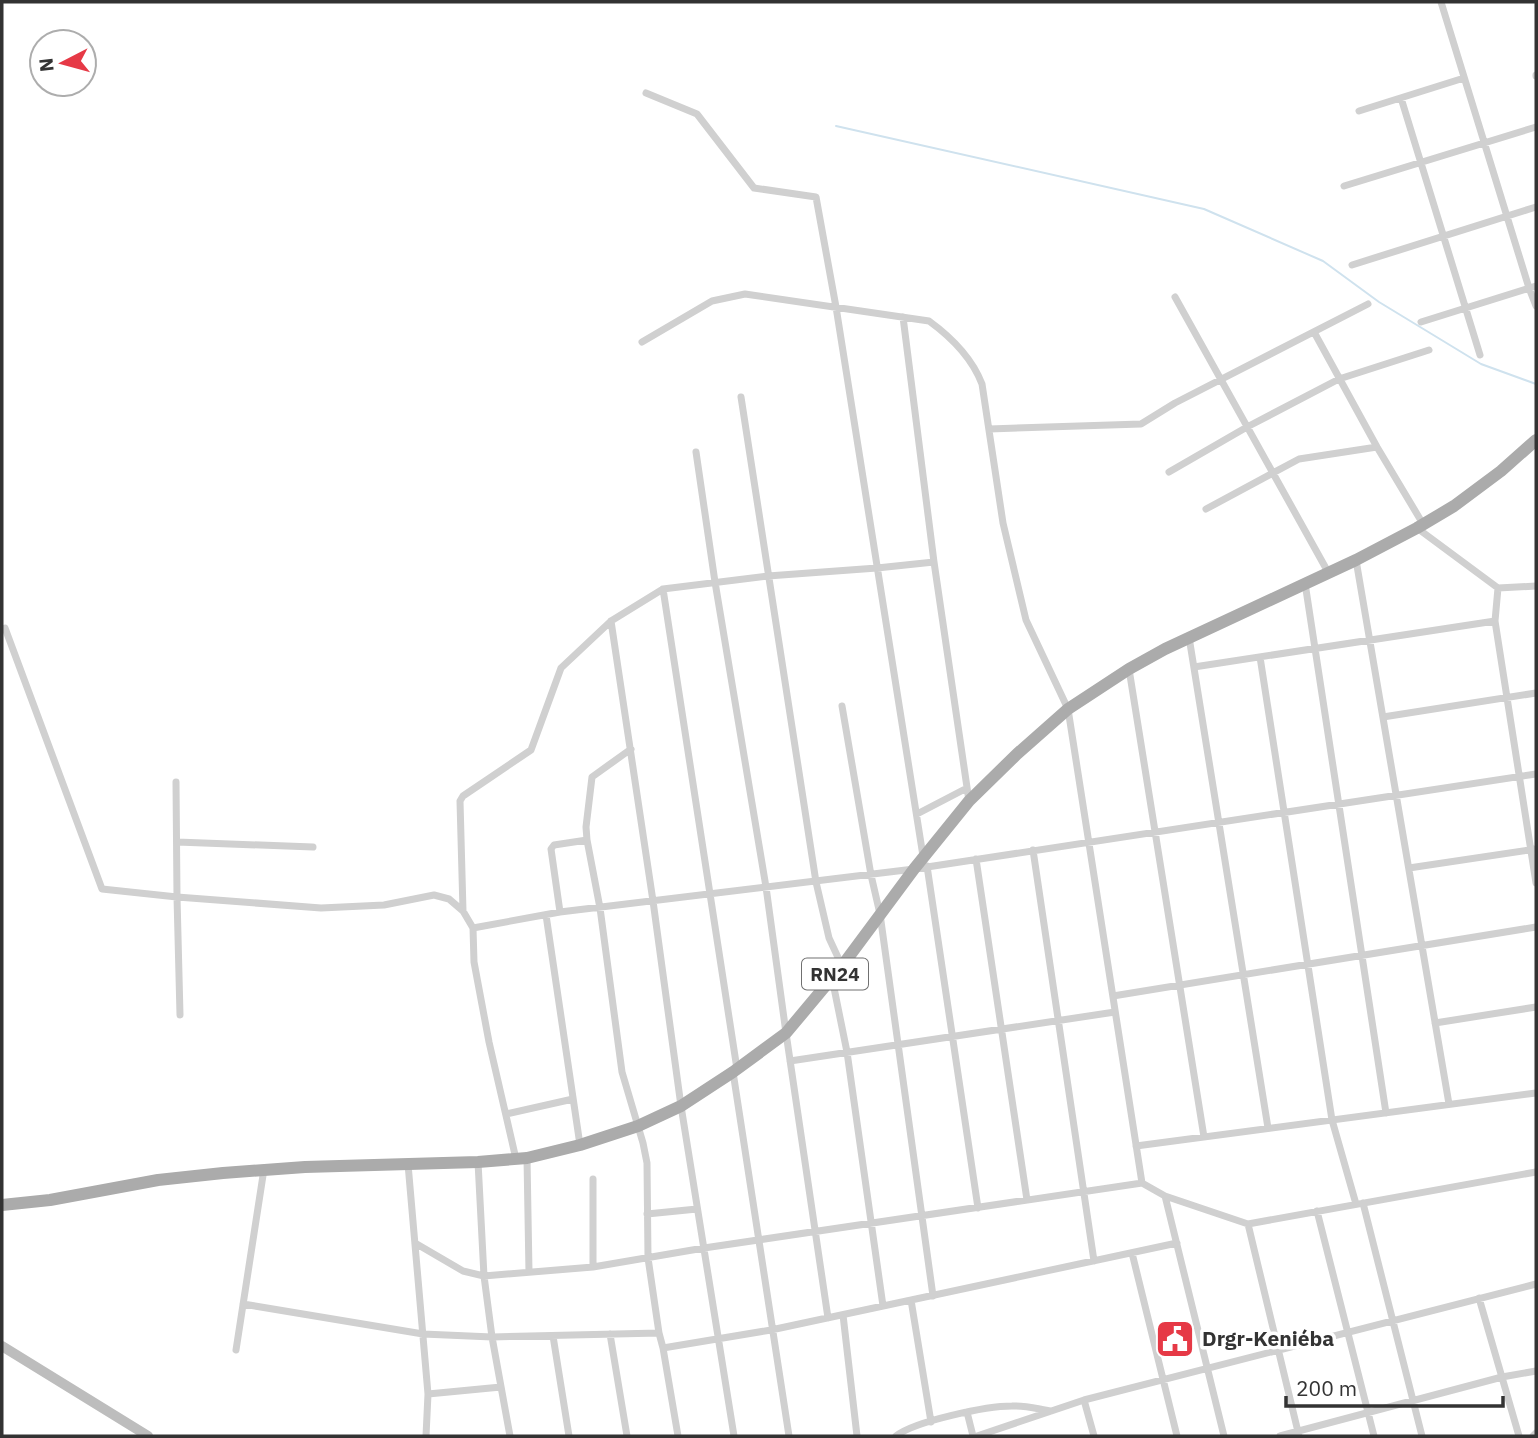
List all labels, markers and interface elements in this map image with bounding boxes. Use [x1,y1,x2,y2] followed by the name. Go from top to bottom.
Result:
[28,28,98,98] north arrow
[33,57,59,73] text: N
[802,958,868,990] road number: RN24
[1154,1318,1196,1360] public building icon: Drgr-Keniéba
[1202,1324,1334,1352] place label: Drgr-Keniéba
[1286,1364,1503,1408] scale bar
[1296,1374,1357,1402] text: 200 m

